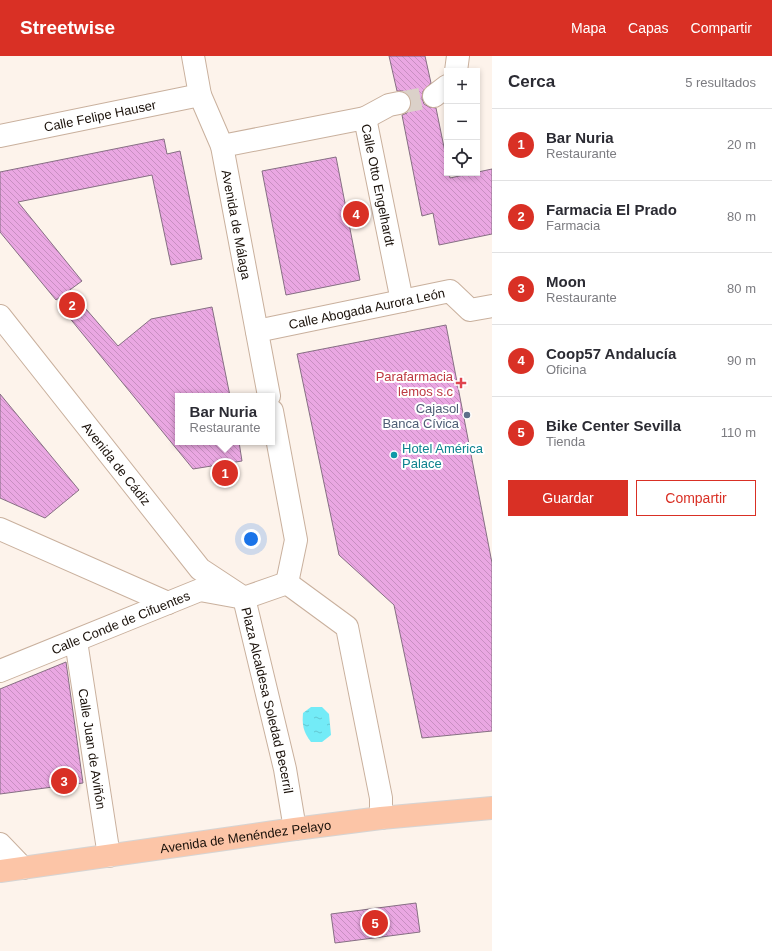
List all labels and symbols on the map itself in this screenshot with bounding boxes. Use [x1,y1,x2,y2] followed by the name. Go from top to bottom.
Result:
[42,97,158,134] street label: Calle Felipe Hauser
[359,122,398,248] street label: Calle Otto Engelhardt
[219,168,255,281] street label: Avenida de Málaga
[343,199,369,229] pin: 4
[287,285,446,332] street label: Calle Abogada Aurora León
[59,290,85,320] pin: 2
[376,369,454,399] place label: Parafarmacia lemos s.c
[456,378,466,388] marker: Parafarmacia lemos s.c
[382,401,460,431] place label: Cajasol Banca Cívica
[462,410,472,420] marker: Cajasol Banca Cívica
[79,419,154,508] street label: Avenida de Cádiz
[402,441,484,471] place label: Hotel América Palace
[389,450,399,460] marker: Hotel América Palace
[212,458,238,488] pin: 1
[241,529,261,549] your location
[49,587,192,657] street label: Calle Conde de Cifuentes
[239,606,296,795] street label: Plaza Alcaldesa Soledad Becerril
[76,687,109,810] street label: Calle Juan de Aviñón
[51,766,77,796] pin: 3
[159,817,332,856] street label: Avenida de Menéndez Pelayo
[362,908,388,938] pin: 5

